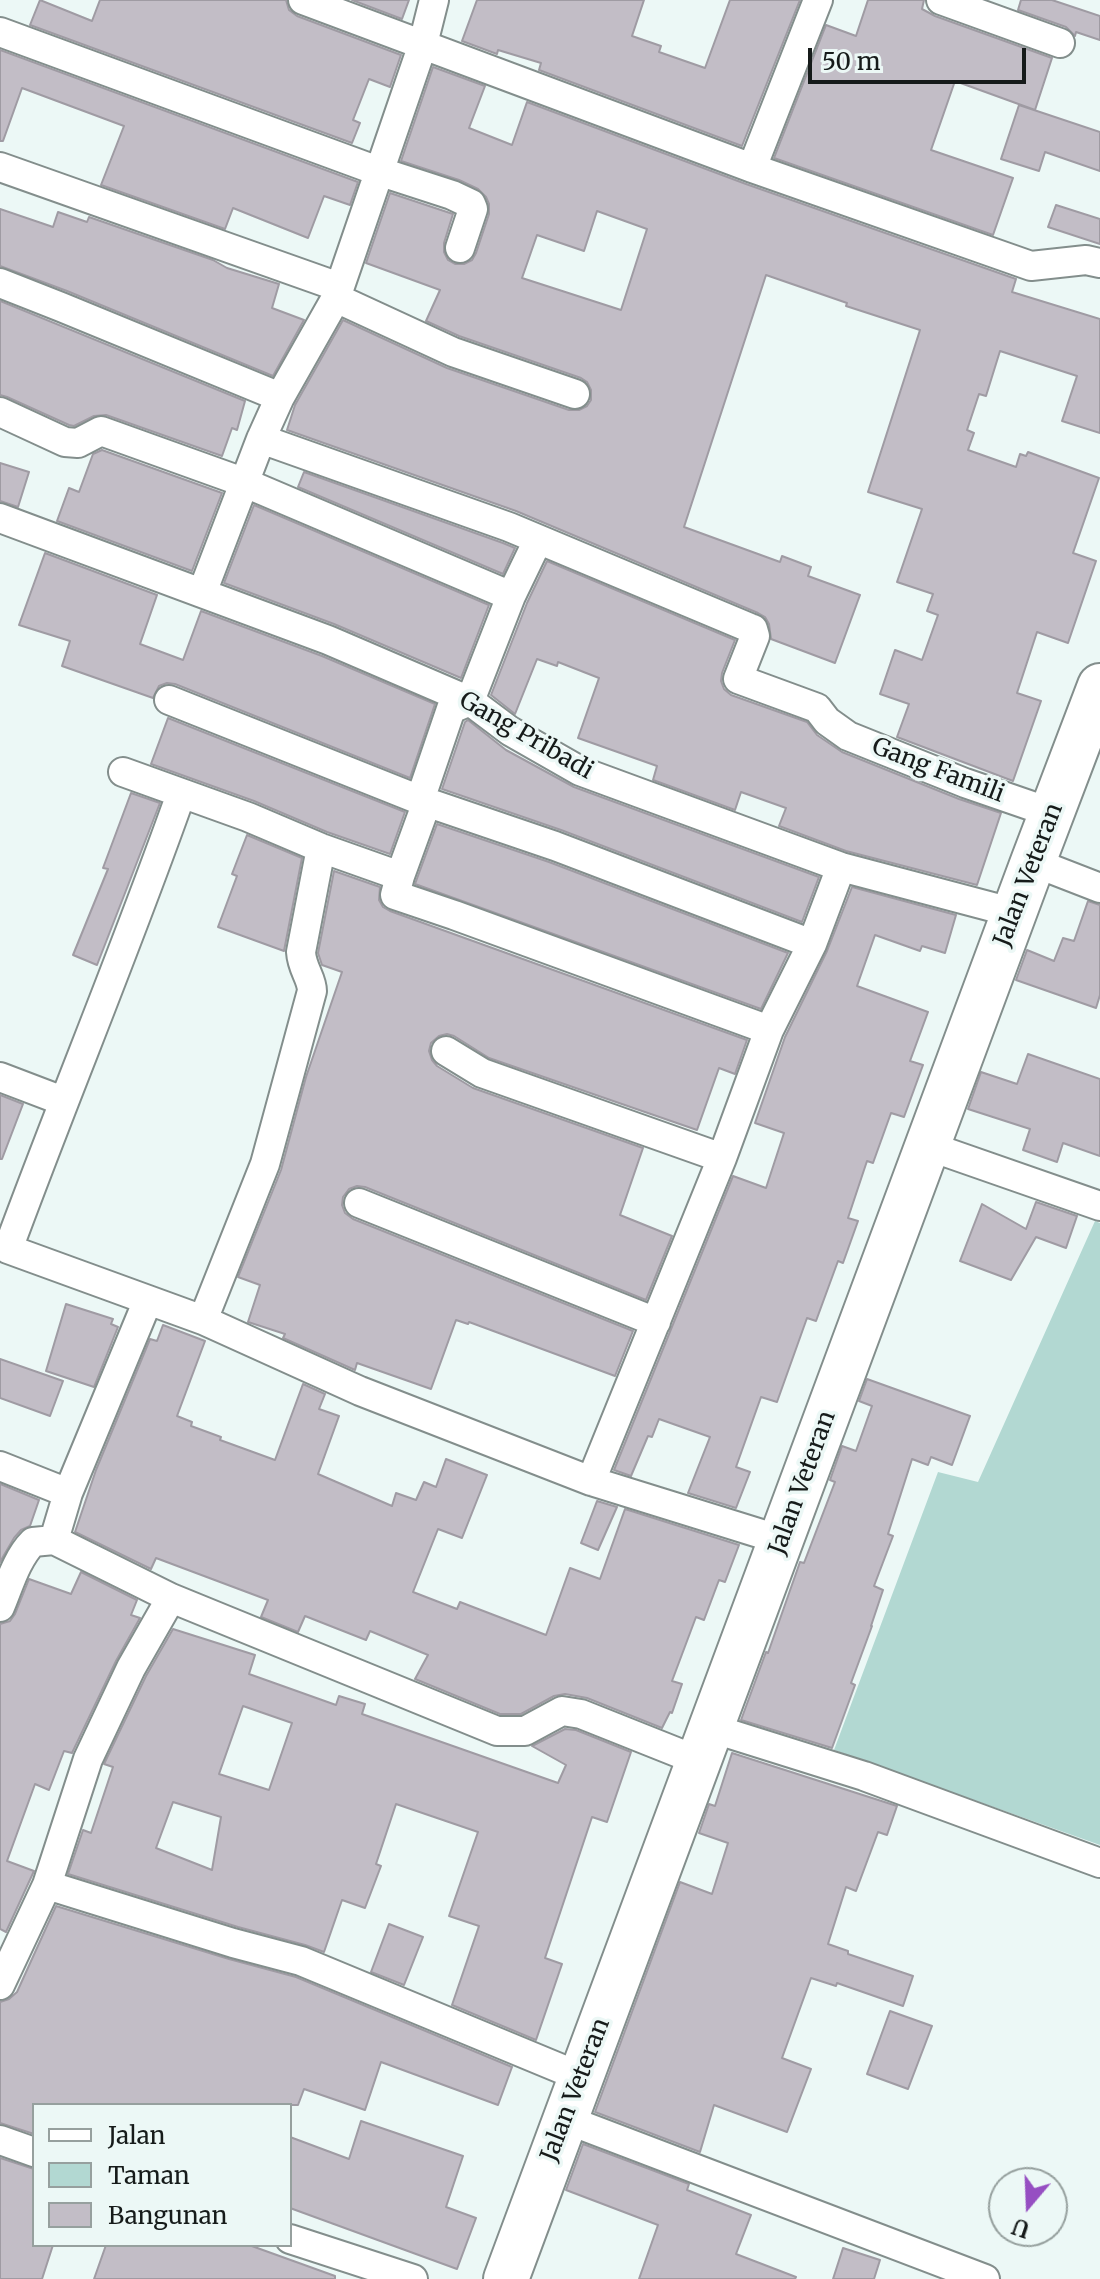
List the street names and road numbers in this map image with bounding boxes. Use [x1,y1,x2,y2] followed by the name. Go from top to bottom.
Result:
[454,686,598,786] street label: Gang Pribadi
[868,733,1008,809] street label: Gang Famili
[989,799,1069,951] street label: Jalan Veteran
[764,1407,842,1559] street label: Jalan Veteran
[536,2014,616,2166] street label: Jalan Veteran

